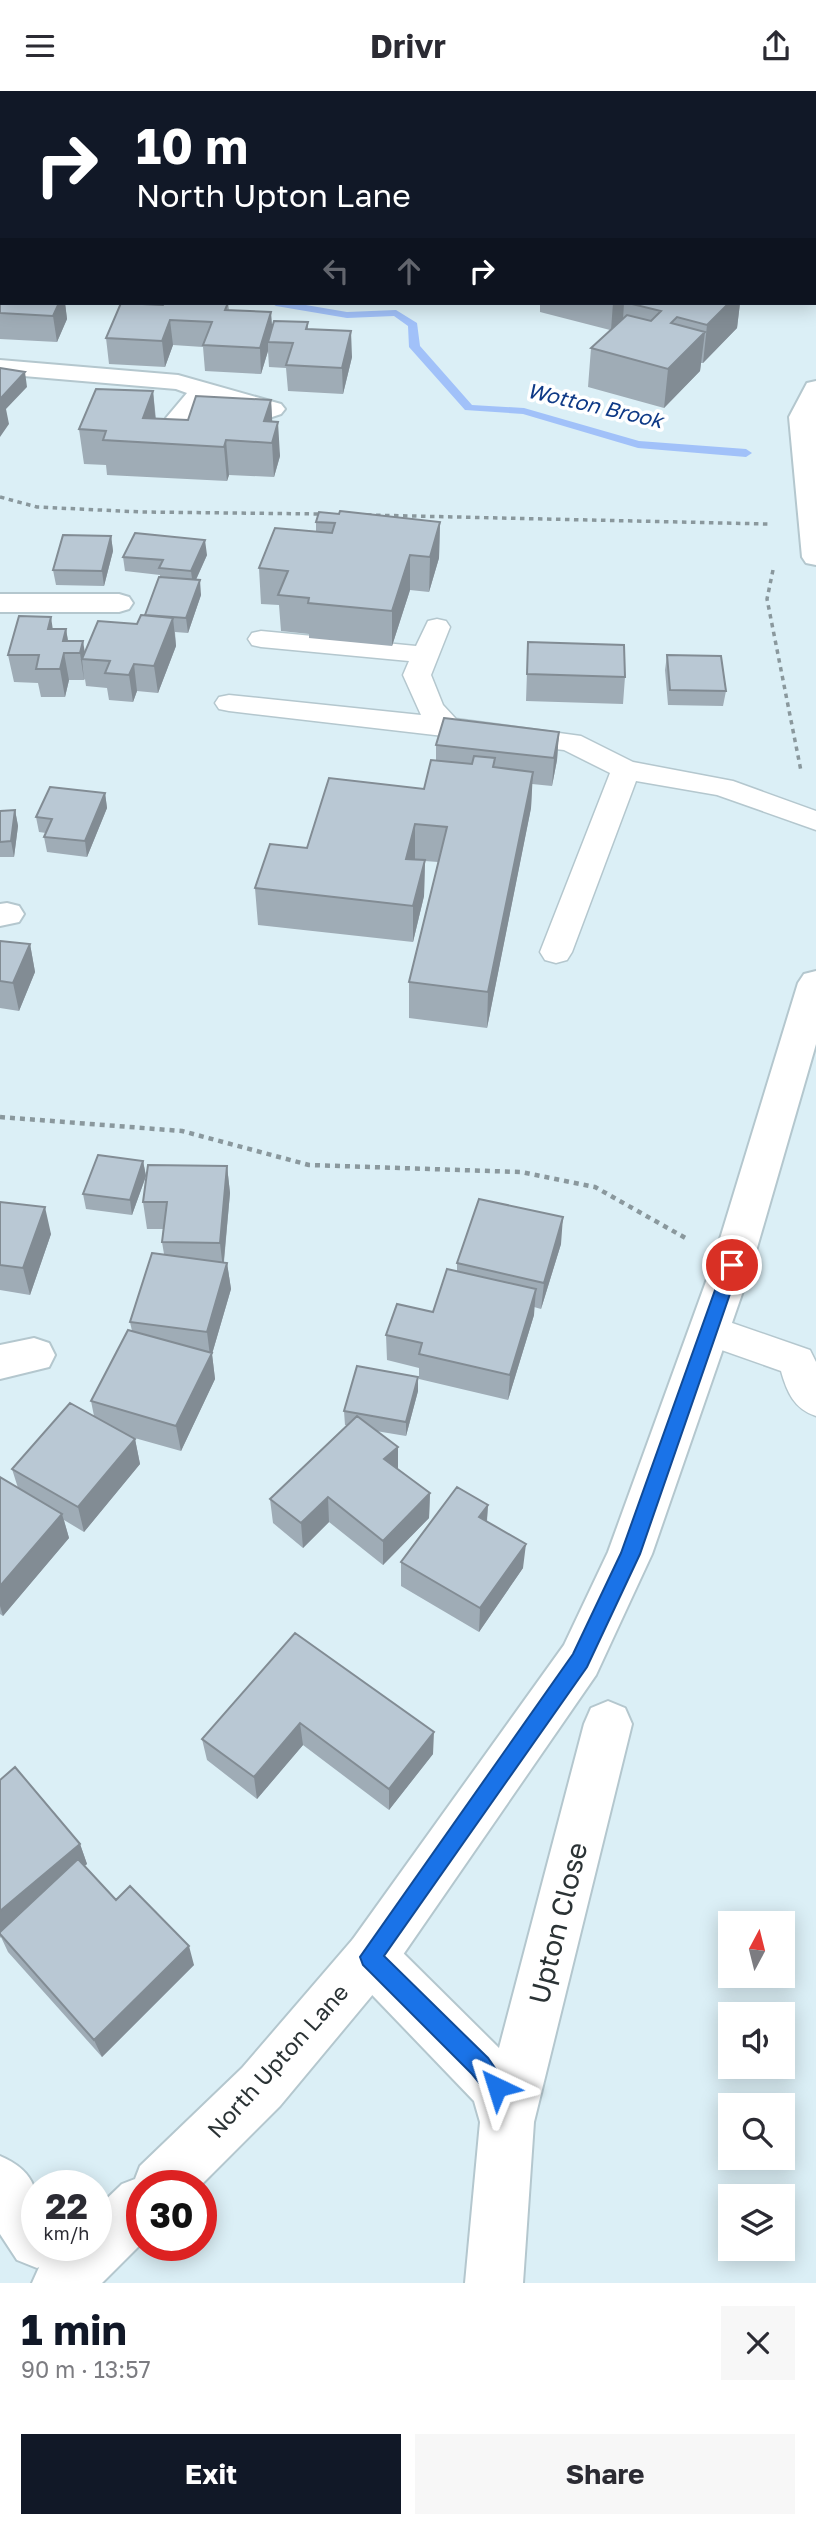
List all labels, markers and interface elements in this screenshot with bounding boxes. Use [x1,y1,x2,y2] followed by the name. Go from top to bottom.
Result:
[21,27,59,65] icon: menu
[370,27,446,65] text: Drivr
[757,27,795,65] icon: share
[136,116,248,175] text: 10 m
[21,119,112,210] icon: right
[136,176,411,214] text: North Upton Lane
[317,252,355,290] icon: left
[390,252,428,290] icon: ahead
[463,252,501,290] icon: right
[525,377,668,434] water label: Wotton Brook
[702,1235,762,1295] pin
[713,1246,751,1284] icon: arrive
[521,1839,594,2007] street label: Upton Close
[718,1911,794,1988] north arrow
[718,1911,795,2261] map controls
[201,1978,354,2143] street label: North Upton Lane
[718,2002,795,2079] button: sound
[460,2050,534,2124] position arrow
[718,2093,795,2170] button: search
[126,2170,217,2261] speed limit sign: 30
[718,2184,795,2261] button: layers
[45,2185,88,2227] text: 22
[44,2222,89,2244] text: km/h
[21,2304,127,2354] text: 1 min
[721,2306,795,2380] button: close
[21,2355,151,2383] text: 90 m · 13:57
[21,2434,401,2514] button: Exit
[415,2434,795,2514] button: Share

